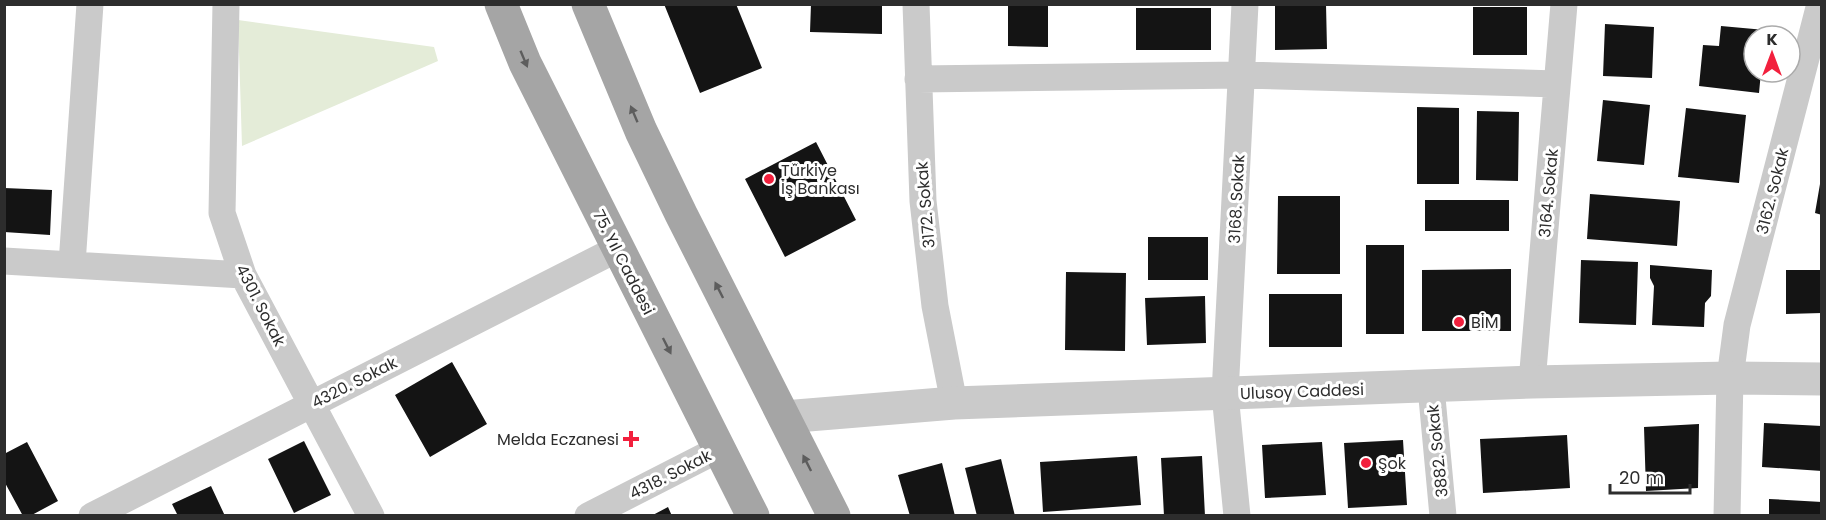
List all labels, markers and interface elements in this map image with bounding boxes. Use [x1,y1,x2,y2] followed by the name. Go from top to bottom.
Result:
[1742,24,1802,84] north arrow
[1766,28,1778,51] text: K
[519,50,529,68] one-way arrow
[629,105,638,123] one-way arrow
[1751,145,1795,237] street label: 3162. Sokak
[1533,147,1564,239] street label: 3164. Sokak
[1223,153,1250,244] street label: 3168. Sokak
[781,159,860,200] place label: Türkiye İş Bankası
[910,160,941,249] street label: 3172. Sokak
[762,172,776,186] marker: Türkiye İş Bankası
[587,206,660,319] street label: 75. Yıl Caddesi
[230,260,291,351] street label: 4301. Sokak
[714,281,724,298] one-way arrow
[1471,311,1499,334] place label: BİM
[1452,315,1466,329] marker: BİM
[661,337,671,355] one-way arrow
[307,351,402,414] street label: 4320. Sokak
[1240,378,1364,405] street label: Ulusoy Caddesi
[1421,403,1454,499] street label: 3882. Sokak
[497,428,619,451] place label: Melda Eczanesi
[624,432,638,446] marker: Melda Eczanesi
[625,444,716,505] street label: 4318. Sokak
[1378,452,1407,475] place label: Şok
[803,455,812,472] one-way arrow
[1359,456,1373,470] marker: Şok
[1610,457,1690,495] scale bar
[1619,465,1664,490] text: 20 m

